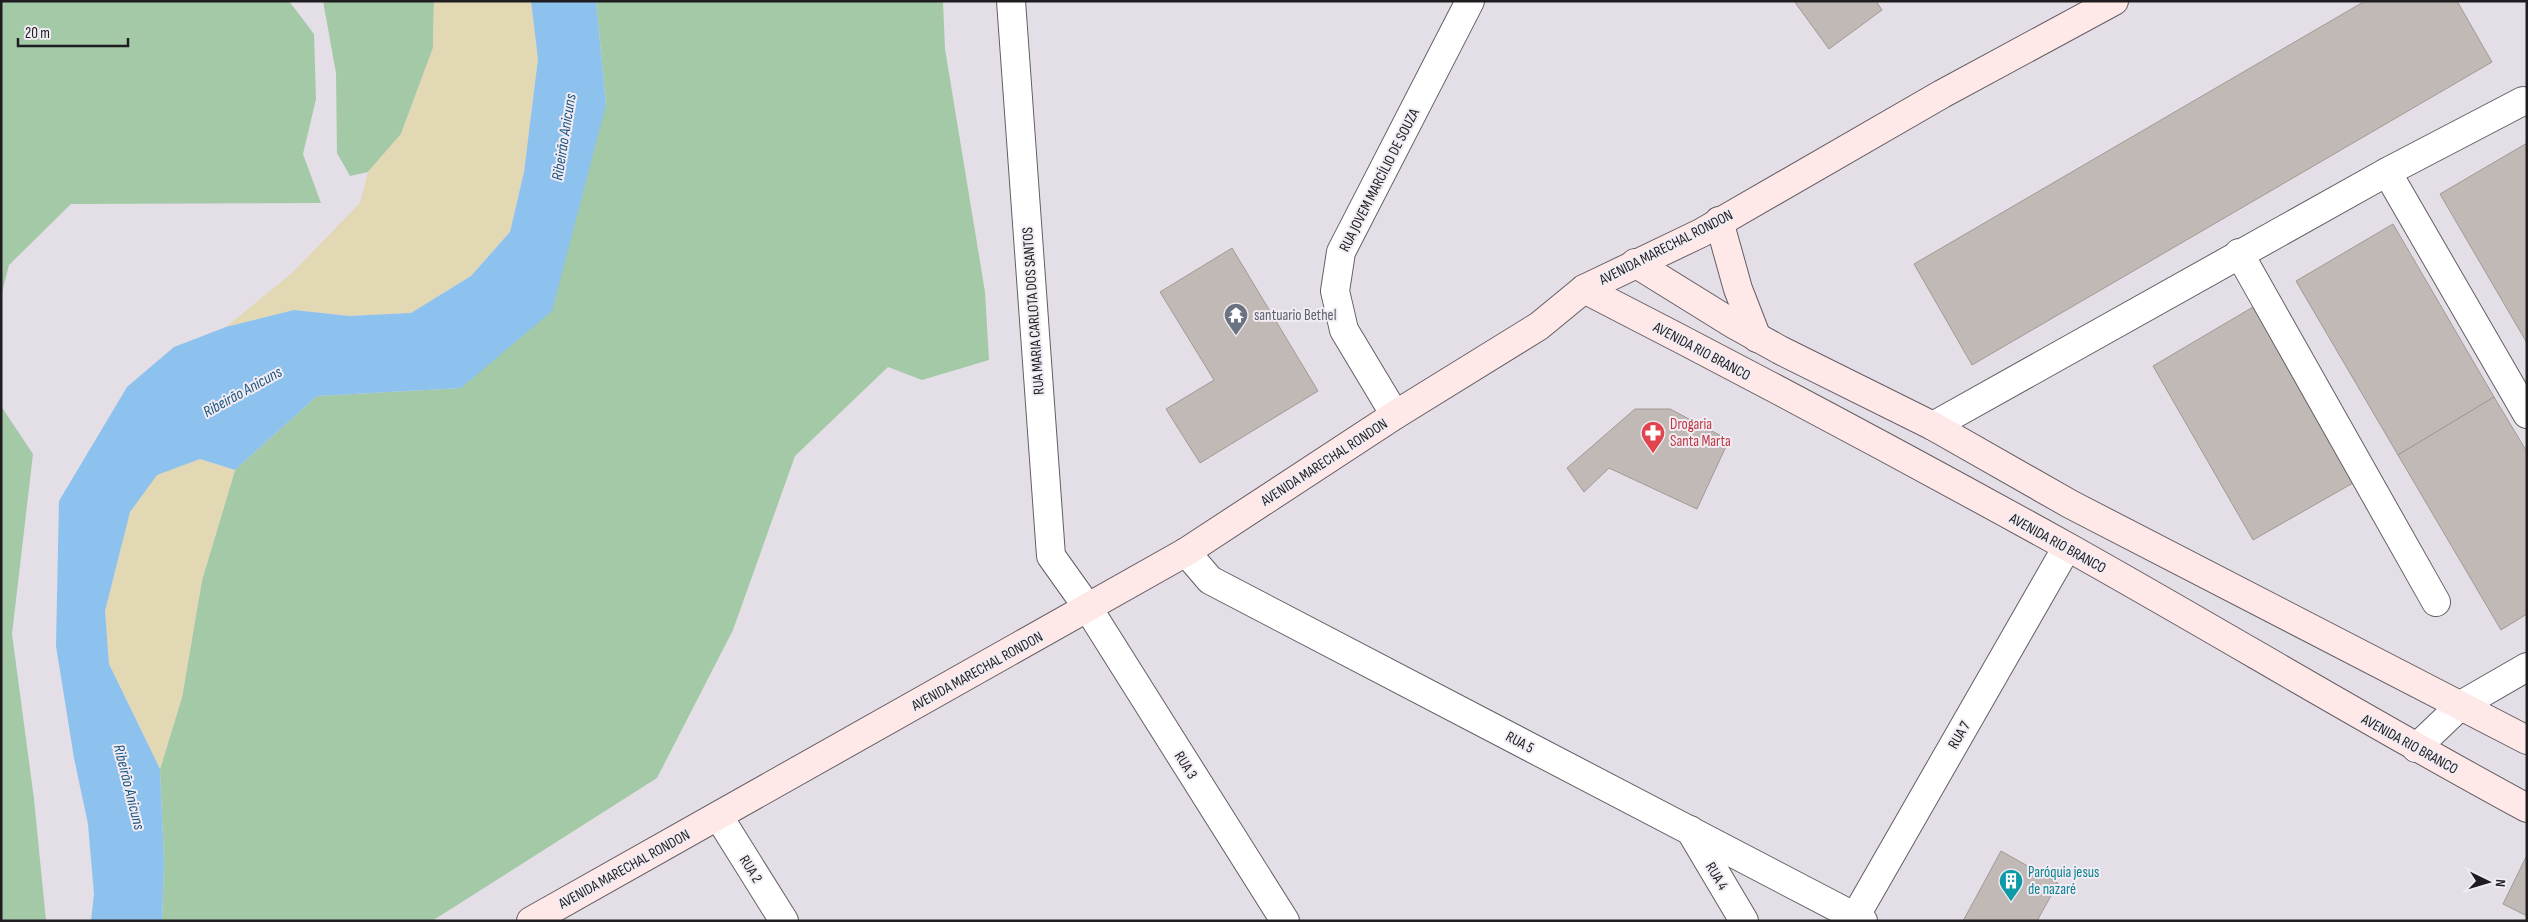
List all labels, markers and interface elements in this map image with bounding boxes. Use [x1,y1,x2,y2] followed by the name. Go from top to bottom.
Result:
[18,15,128,47] scale bar
[25,24,50,43] text: 20 m
[548,92,581,182] water label: Ribeirão Anicuns
[1335,105,1424,255] street label: RUA JOVEM MARCÍLIO DE SOUZA
[1595,206,1736,290] street label: AVENIDA MARECHAL RONDON
[1018,227,1049,395] street label: RUA MARIA CARLOTA DOS SANTOS
[1223,302,1249,336] temple icon: santuario Bethel
[1254,306,1336,325] place label: santuario Bethel
[1649,317,1754,385] street label: AVENIDA RIO BRANCO
[200,363,286,422] water label: Ribeirão Anicuns
[1256,414,1391,511] street label: AVENIDA MARECHAL RONDON
[1670,415,1731,451] place label: Drogaria Santa Marta
[1640,420,1666,454] pharmacy icon: Drogaria Santa Marta
[2005,509,2109,578] street label: AVENIDA RIO BRANCO
[907,627,1046,716] street label: AVENIDA MARECHAL RONDON
[2357,710,2461,779] street label: AVENIDA RIO BRANCO
[1944,718,1975,753] street label: RUA 7
[1503,727,1537,758] street label: RUA 5
[109,743,148,832] water label: Ribeirão Anicuns
[1170,748,1201,783] street label: RUA 3
[554,825,693,914] street label: AVENIDA MARECHAL RONDON
[735,852,766,887] street label: RUA 2
[2463,857,2513,907] north arrow
[1701,859,1732,894] street label: RUA 4
[2028,863,2099,899] place label: Paróquia jesus de nazaré
[1998,868,2024,902] building icon: Paróquia jesus de nazaré
[2492,879,2509,888] text: N

